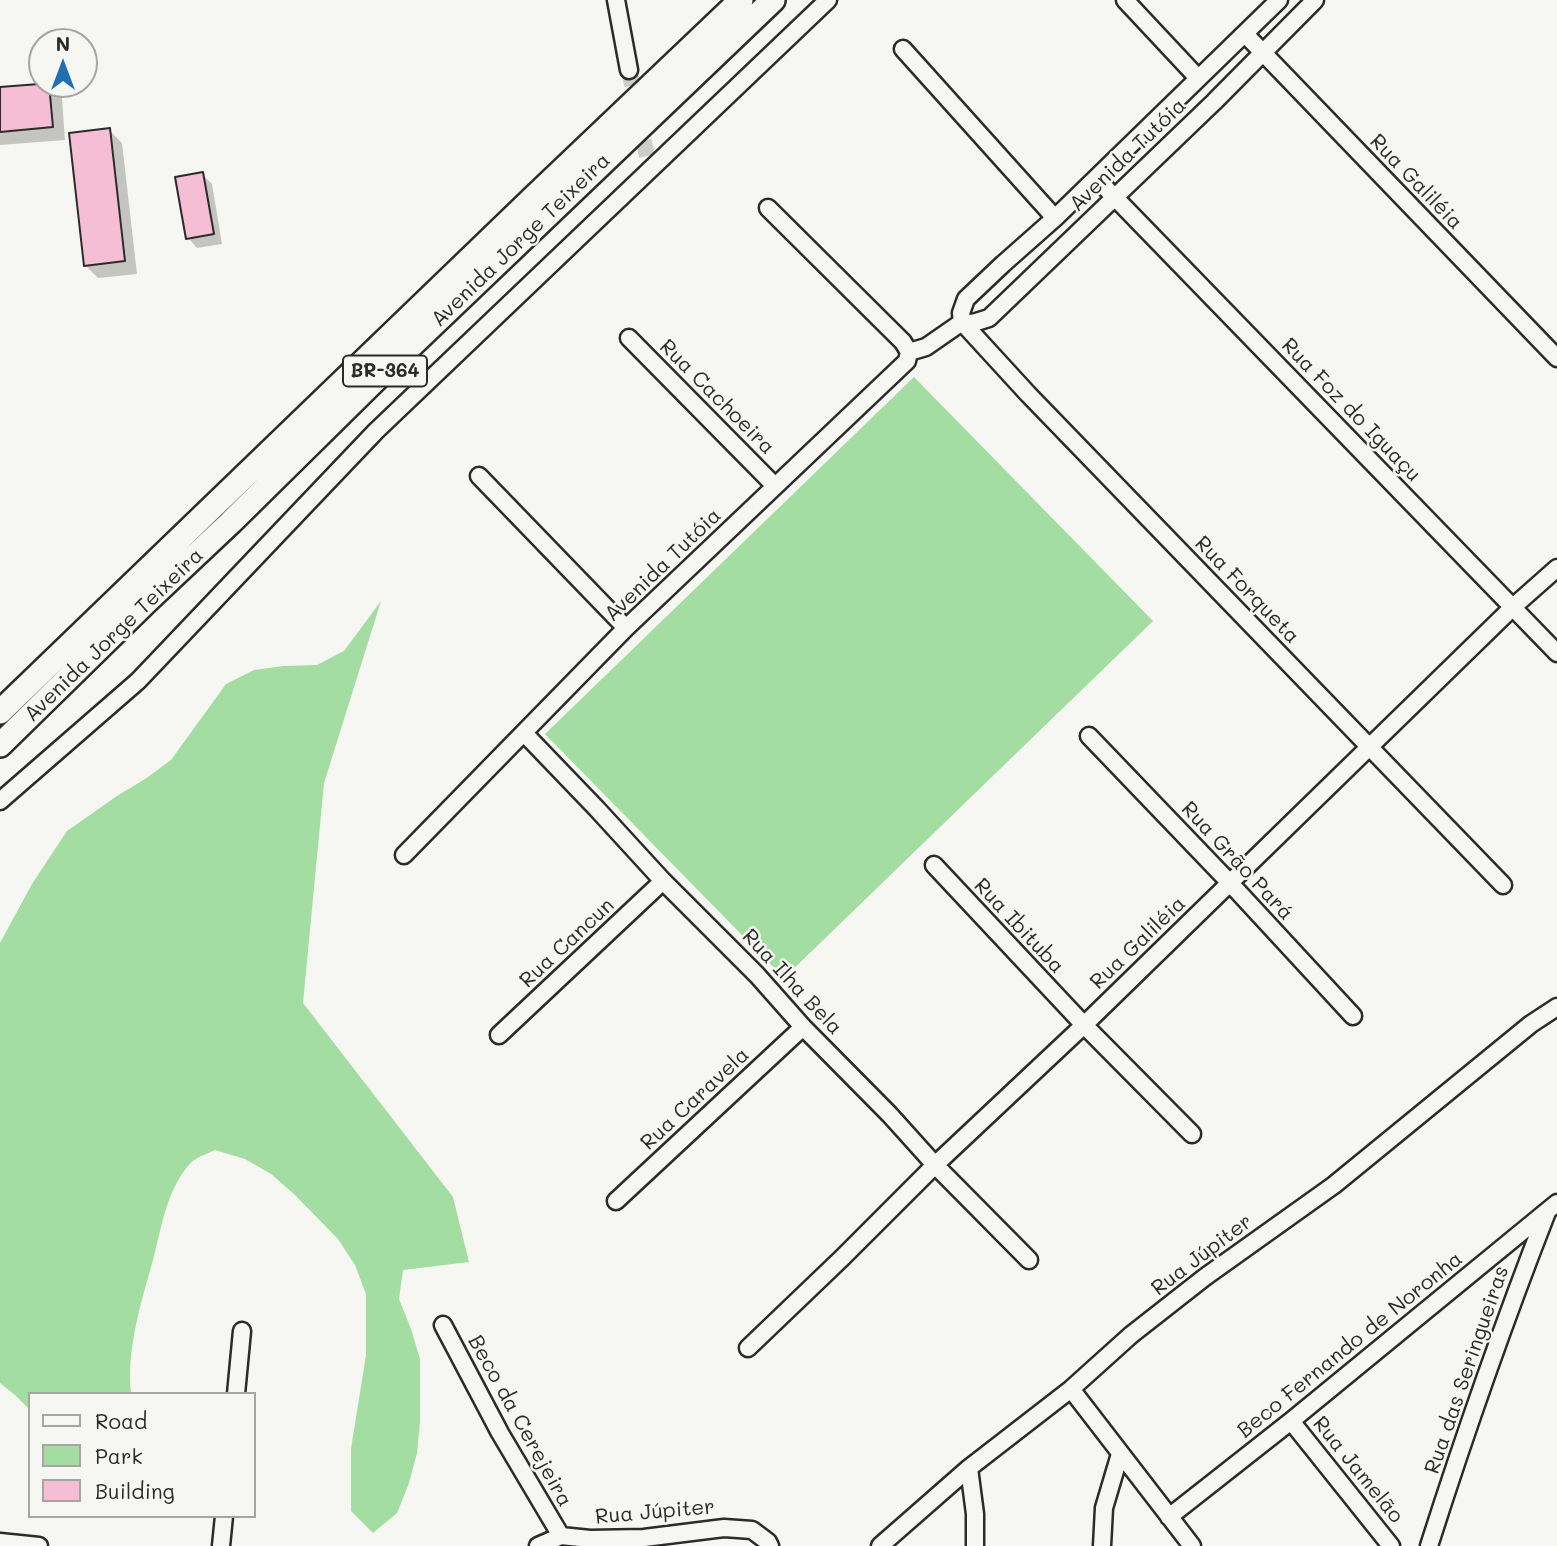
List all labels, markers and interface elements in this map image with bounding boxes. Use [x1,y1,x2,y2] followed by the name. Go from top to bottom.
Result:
[28,28,98,98] north arrow
[56,31,70,56] text: N
[1065,93,1191,217] street label: Avenida Tutóia
[1364,129,1468,235] street label: Rua Galiléia
[426,148,616,332] street label: Avenida Jorge Teixeira
[1276,333,1426,487] street label: Rua Foz do Iguaçu
[654,334,780,460] street label: Rua Cachoeira
[343,356,427,386] road number: BR-364
[600,503,726,627] street label: Avenida Tutóia
[1189,531,1305,649] street label: Rua Forqueta
[19,543,209,727] street label: Avenida Jorge Teixeira
[1176,797,1298,925] street label: Rua Grão Pará
[969,873,1069,979] street label: Rua Ibituba
[1085,891,1191,995] street label: Rua Galiléia
[515,893,619,993] street label: Rua Cancun
[737,924,847,1040] street label: Rua Ilha Bela
[636,1042,754,1156] street label: Rua Caravela
[1147,1209,1257,1301] street label: Rua Júpiter
[1232,1246,1468,1444] street label: Beco Fernando de Noronha
[1420,1263,1514,1477] street label: Rua das Seringueiras
[462,1331,578,1511] street label: Beco da Cerejeira
[28,1392,256,1518] legend
[95,1407,147,1434] text: Road
[1307,1412,1409,1528] street label: Rua Jamelão
[95,1442,143,1469] text: Park
[95,1477,175,1504] text: Building
[594,1494,716,1530] street label: Rua Júpiter

